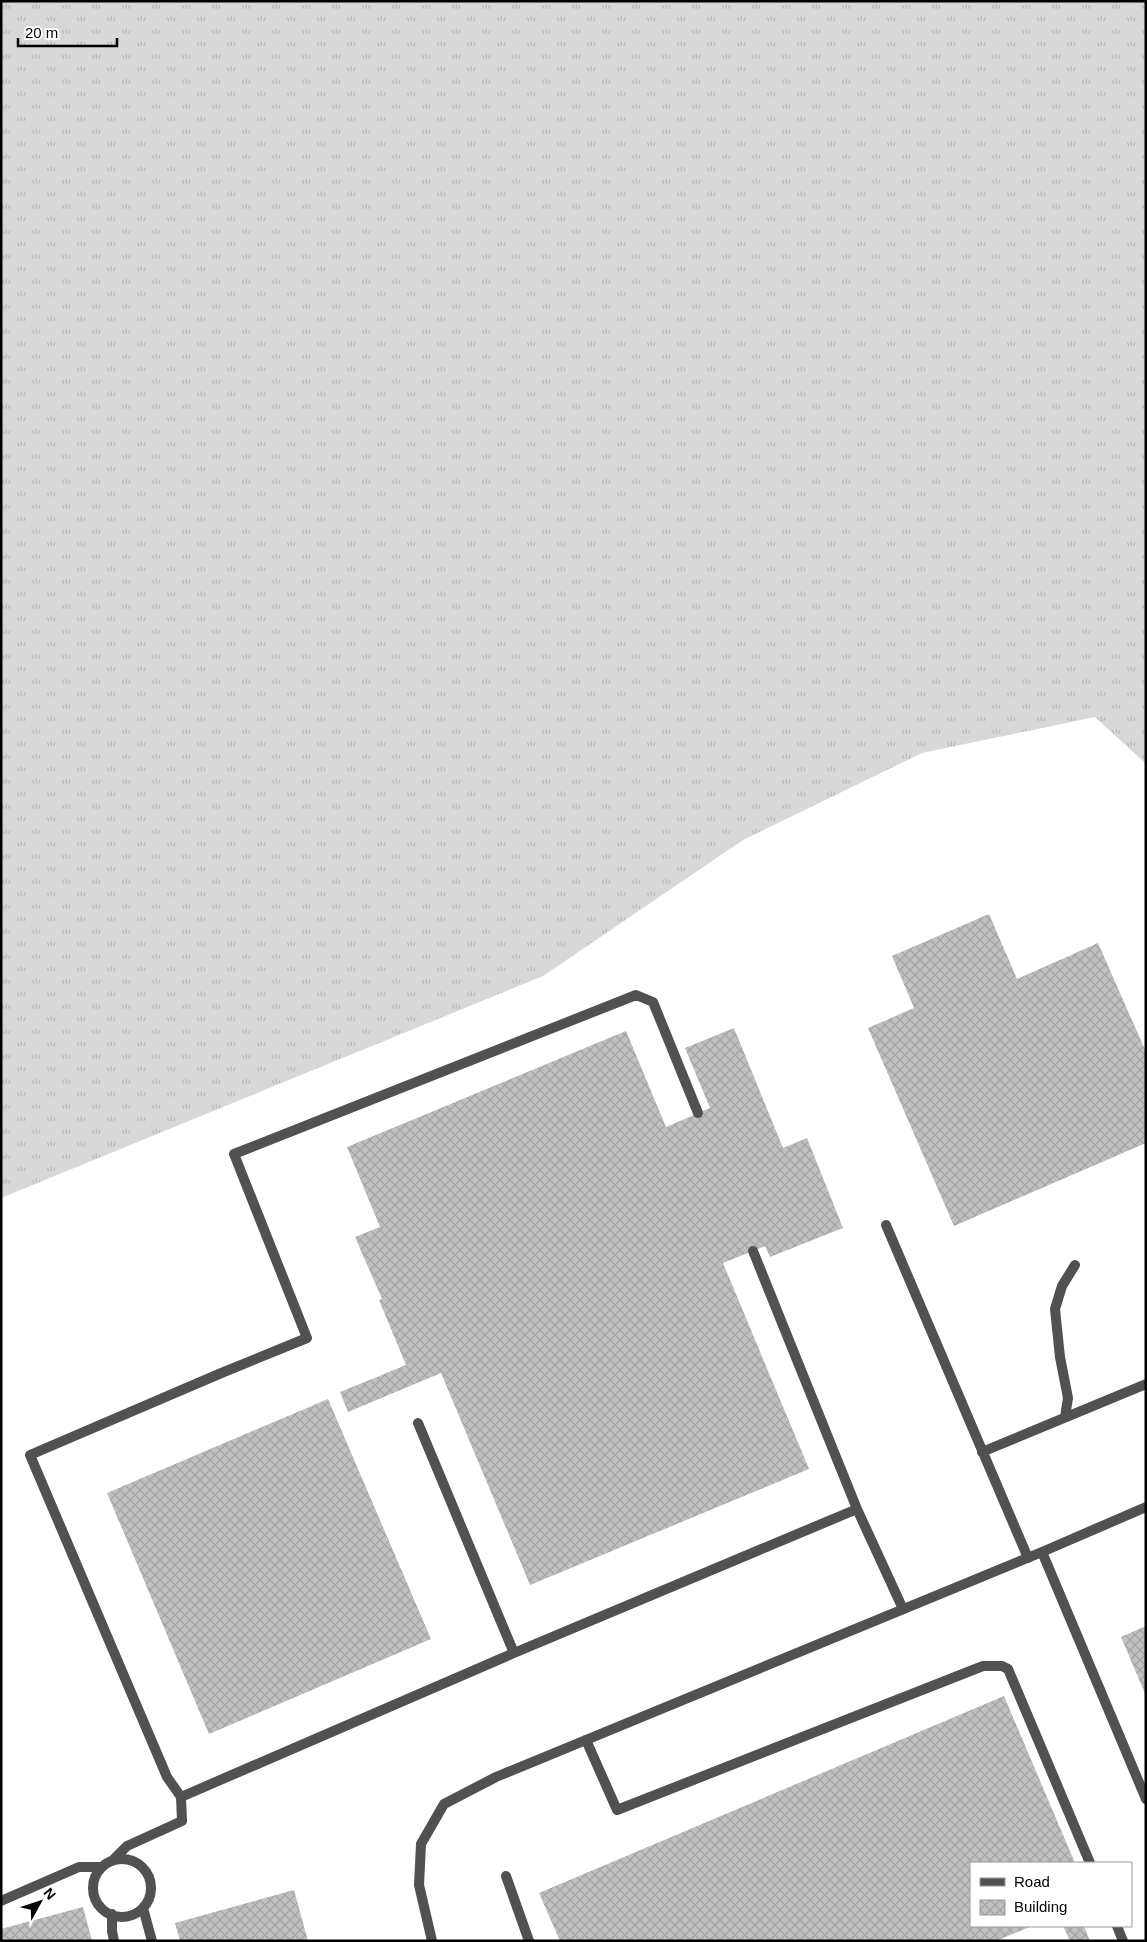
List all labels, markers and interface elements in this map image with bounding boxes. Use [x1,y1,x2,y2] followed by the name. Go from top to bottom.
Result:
[18,15,116,47] scale bar
[25,24,58,41] text: 20 m
[970,1862,1132,1927] legend
[1014,1873,1050,1890] text: Road
[15,1877,65,1927] north arrow
[41,1885,59,1903] text: N
[1014,1898,1067,1915] text: Building

